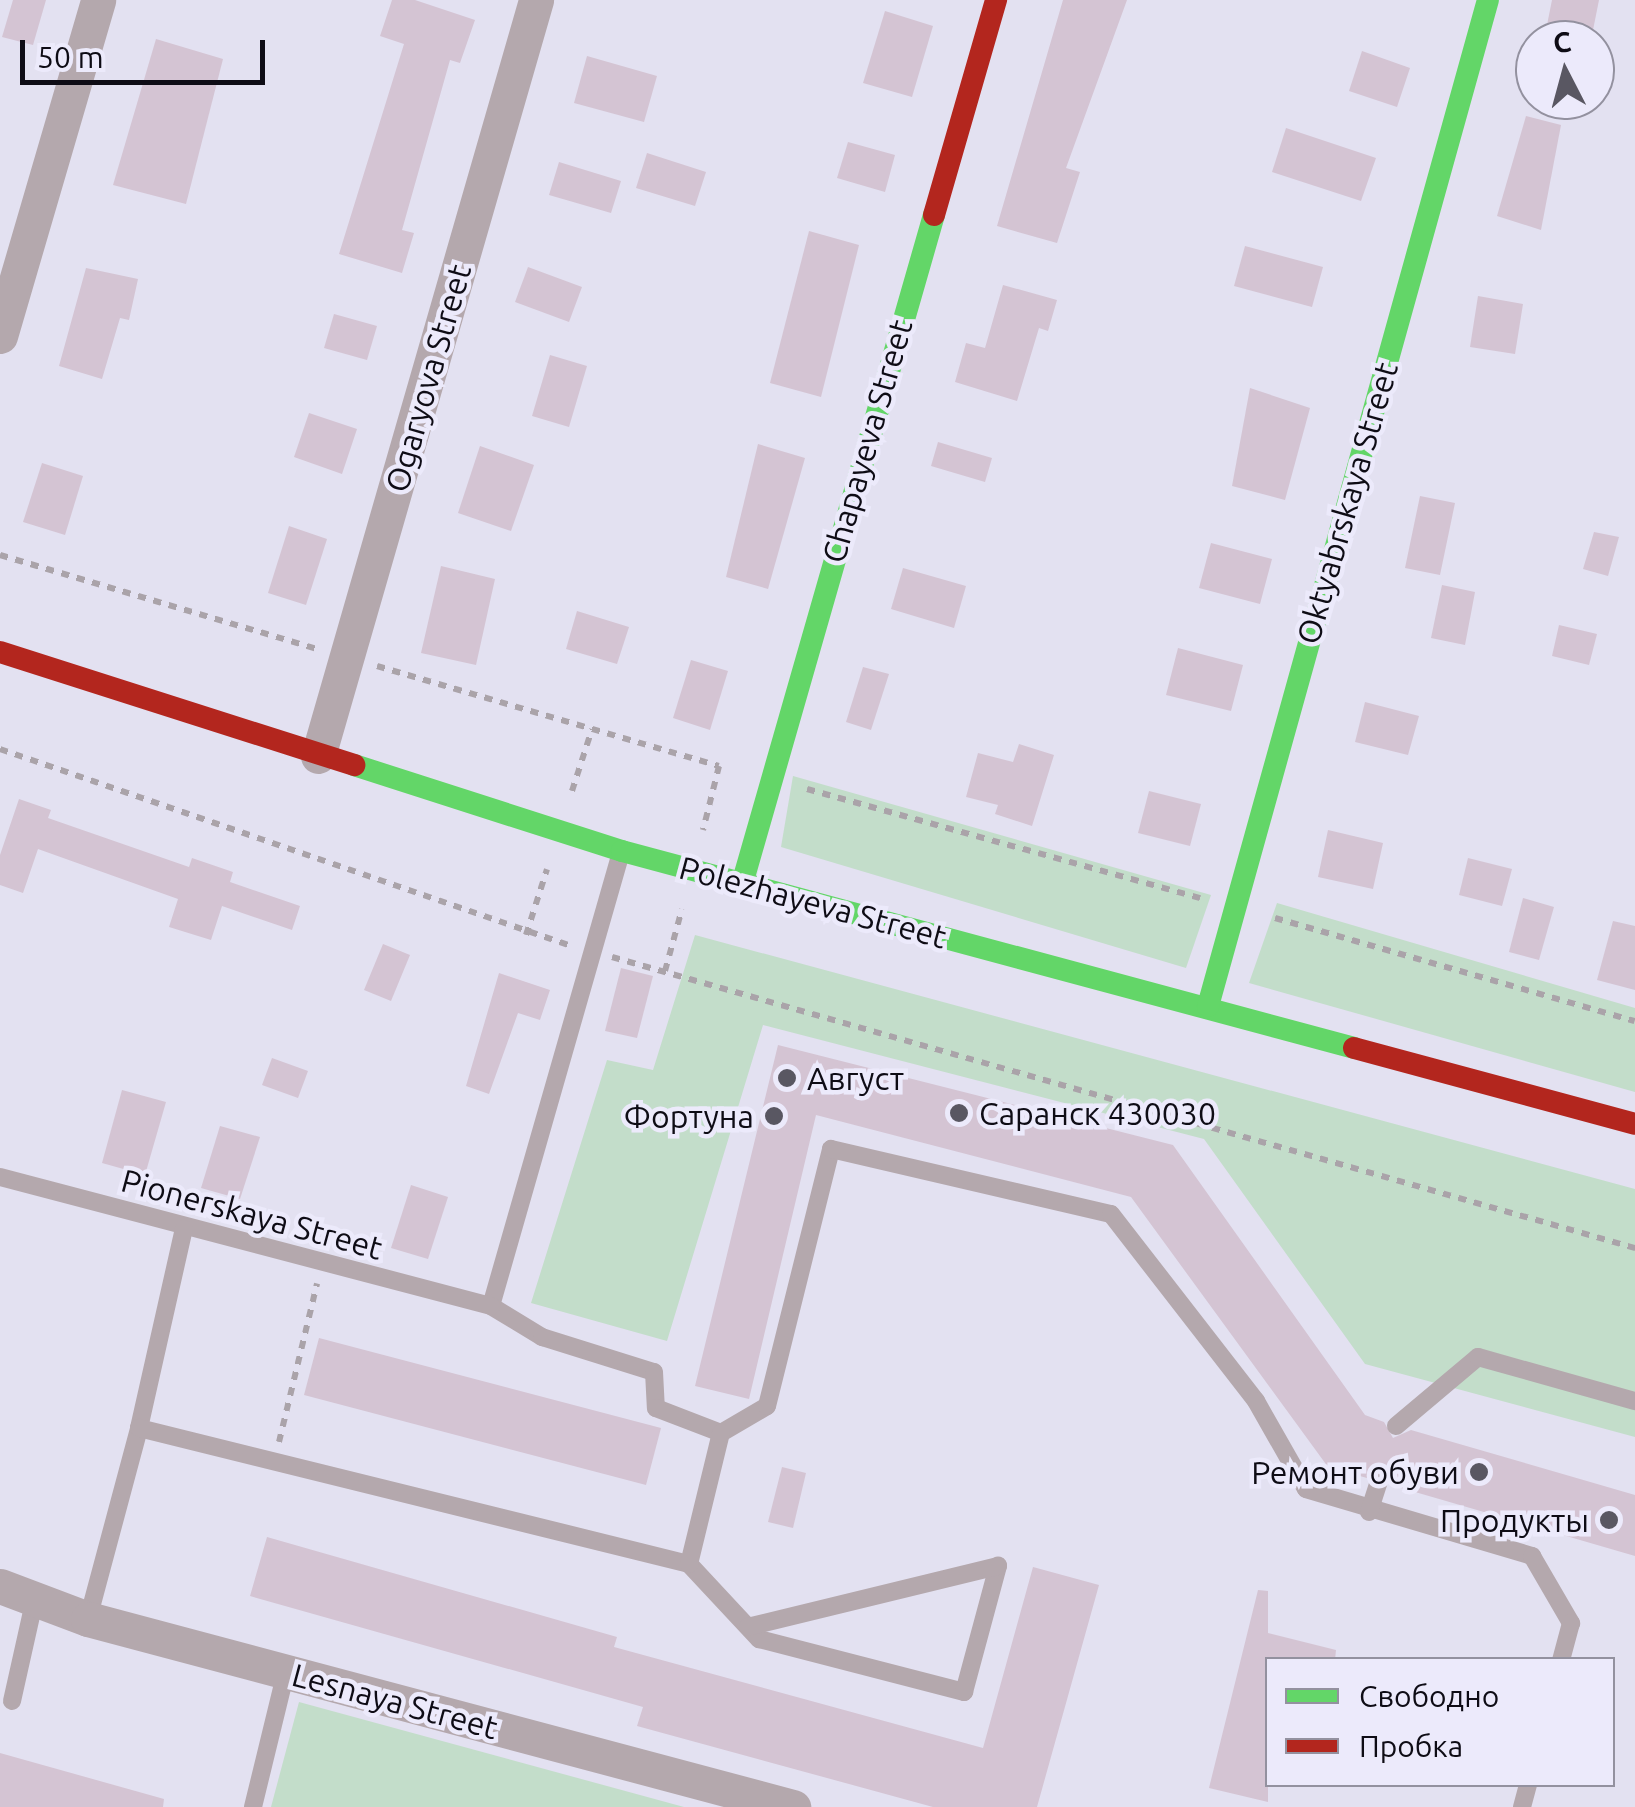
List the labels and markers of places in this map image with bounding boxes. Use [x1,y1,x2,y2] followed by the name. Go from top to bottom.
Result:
[807,1059,904,1097] place label: Август
[776,1067,798,1089] marker: Август
[979,1094,1216,1132] place label: Саранск 430030
[624,1097,754,1135] place label: Фортуна
[948,1102,970,1124] marker: Саранск 430030
[763,1105,785,1127] marker: Фортуна
[1251,1453,1459,1491] place label: Ремонт обуви
[1468,1461,1490,1483] marker: Ремонт обуви
[1440,1501,1589,1539] place label: Продукты
[1598,1509,1620,1531] marker: Продукты

